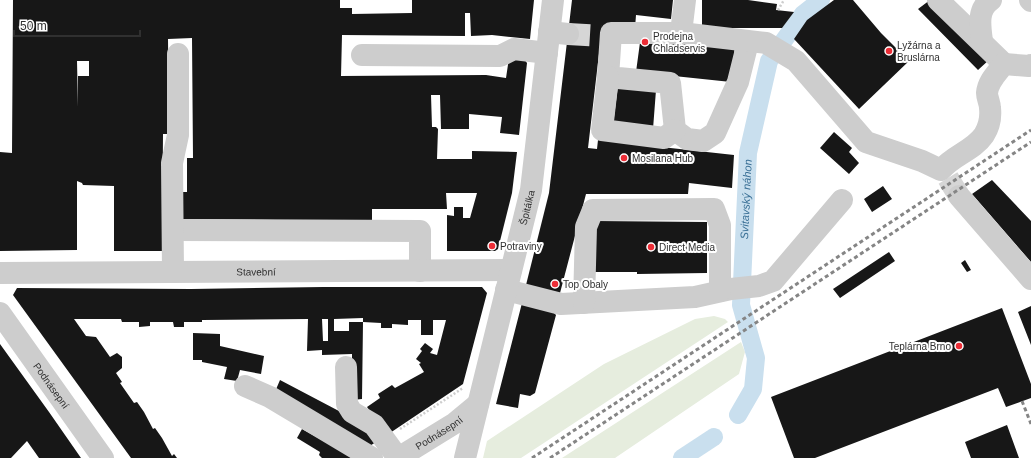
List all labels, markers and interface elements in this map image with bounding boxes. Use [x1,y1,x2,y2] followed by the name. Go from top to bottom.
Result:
[14,12,140,38] scale bar
[20,19,47,33] text: 50 m
[653,31,705,54] place label: Prodejna Chladservis
[640,37,650,47] marker: Prodejna Chladservis
[897,40,941,63] place label: Lyžárna a Bruslárna
[884,46,894,56] marker: Lyžárna a Bruslárna
[619,153,629,163] marker: Mosilana Hub
[632,153,694,164] place label: Mosilana Hub
[738,159,754,240] water label: Svitavský náhon
[516,188,536,226] street label: Špitálka
[487,241,497,251] marker: Potraviny
[500,241,542,252] place label: Potraviny
[646,242,656,252] marker: Direct Media
[659,242,716,253] place label: Direct Media
[236,266,276,277] street label: Stavební
[550,279,560,289] marker: Top Obaly
[563,279,608,290] place label: Top Obaly
[889,341,951,352] place label: Teplárna Brno
[954,341,964,351] marker: Teplárna Brno
[32,361,72,411] street label: Podnásepní
[413,414,465,452] street label: Podnásepní

